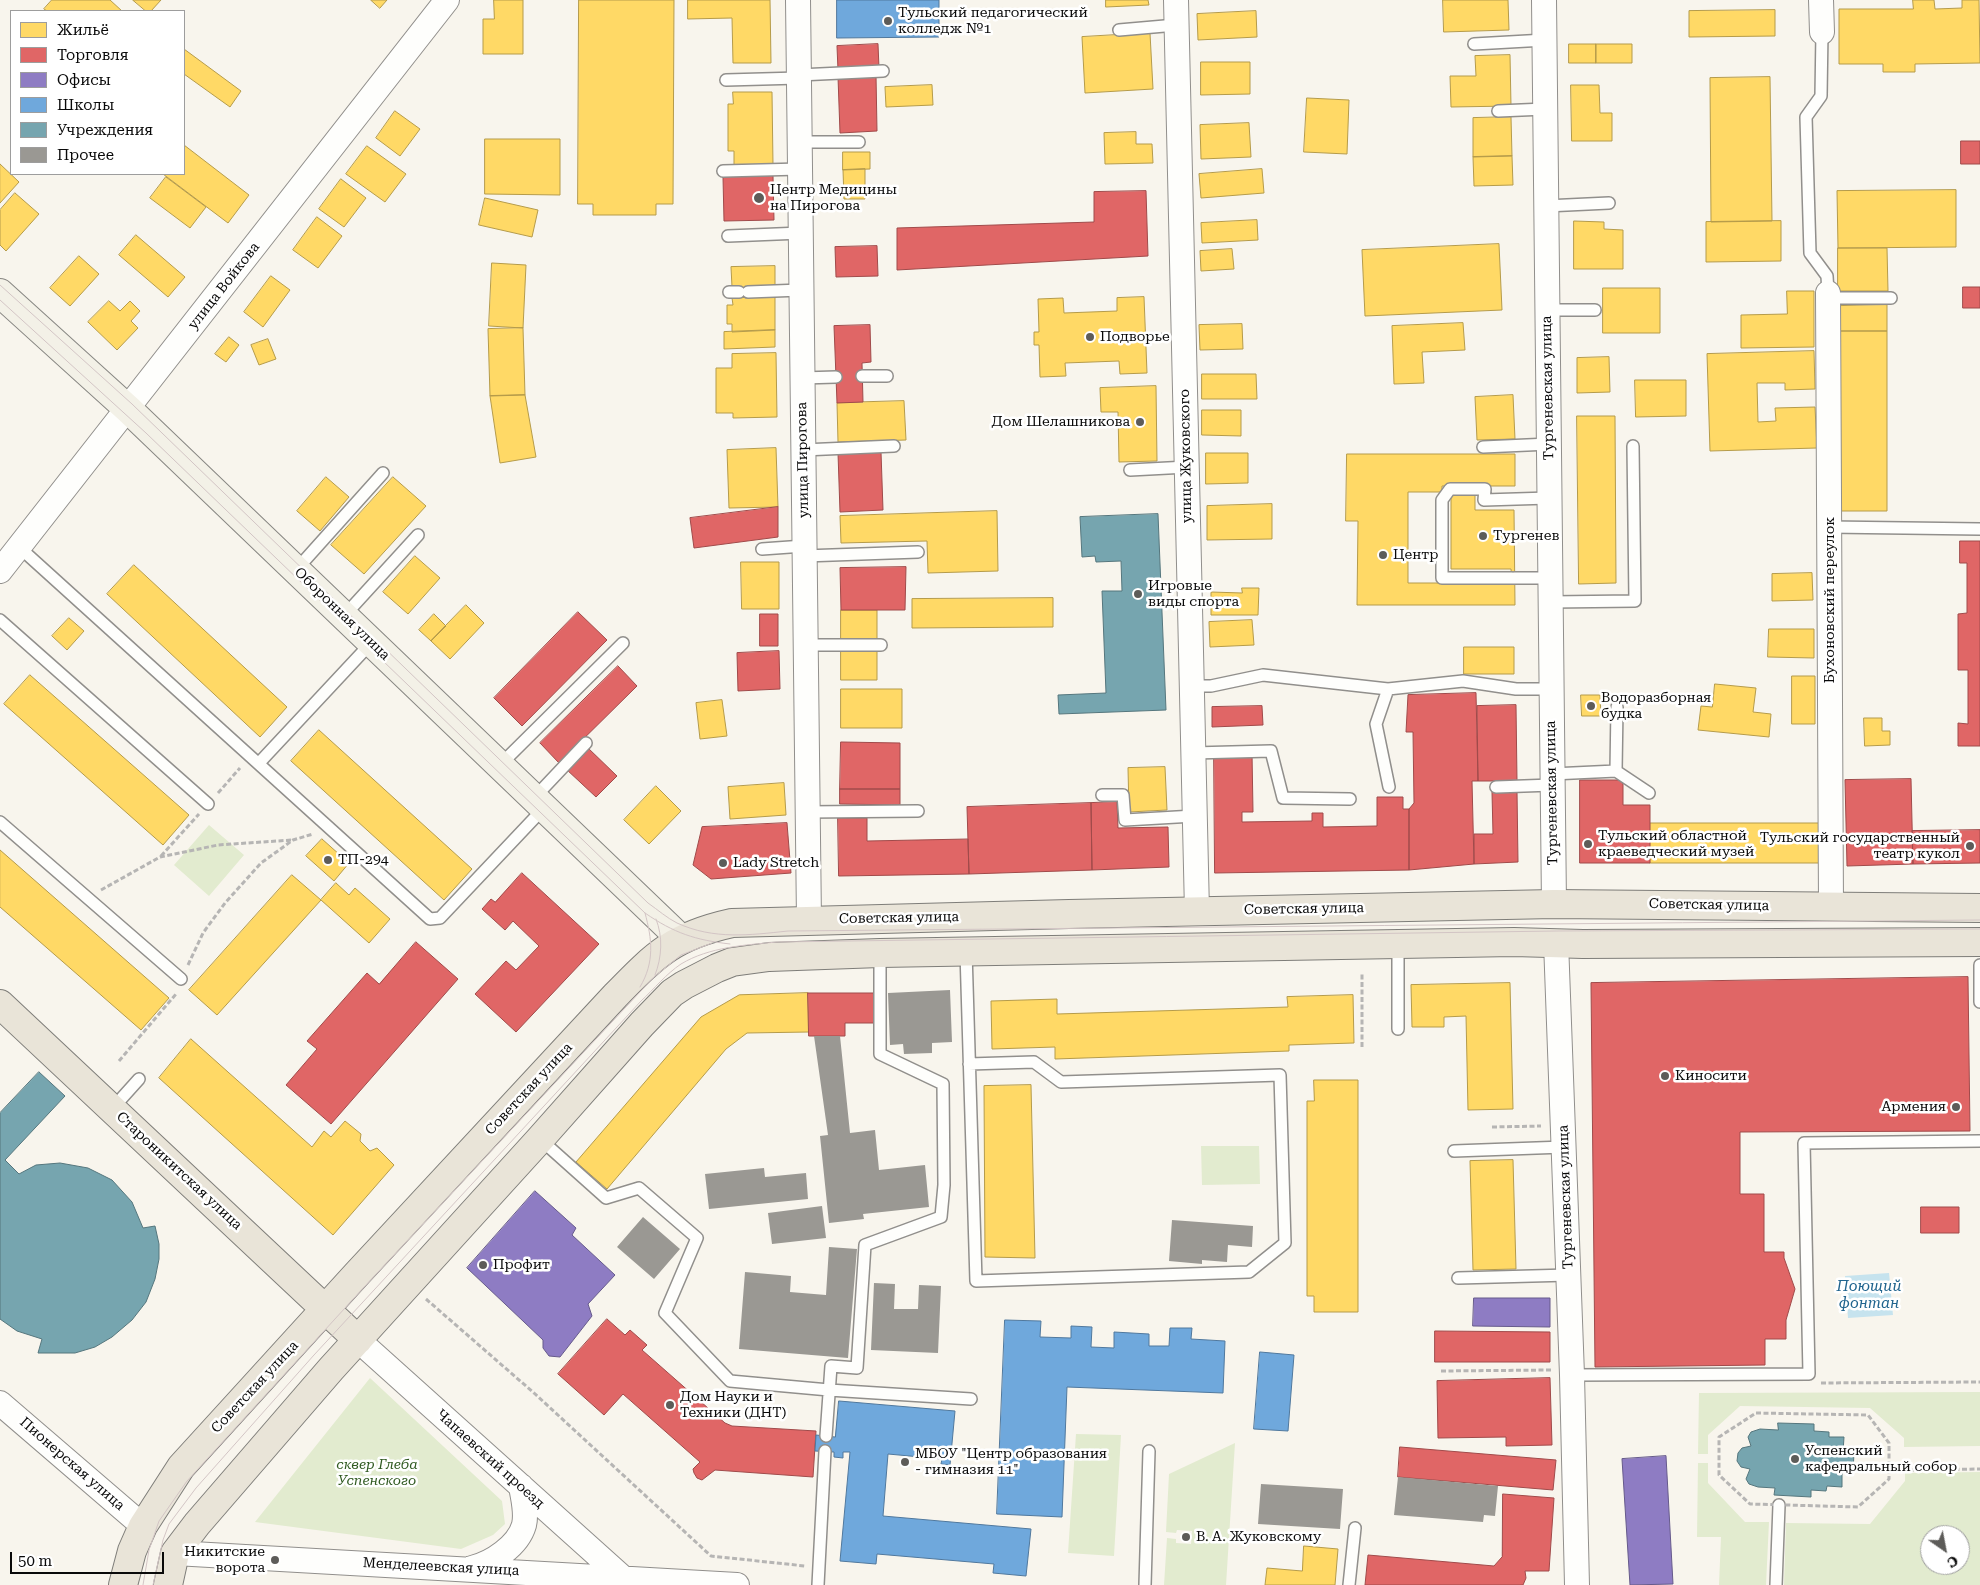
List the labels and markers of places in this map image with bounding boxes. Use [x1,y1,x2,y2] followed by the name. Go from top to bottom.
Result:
[898,5,1088,38] place label: Тульский педагогический колледж №1
[882,15,894,27] marker: Тульский педагогический колледж №1
[770,182,897,214] place label: Центр Медицины на Пирогова
[752,191,766,205] marker: Центр Медицины на Пирогова
[1100,329,1170,345] place label: Подворье
[1084,331,1096,343] marker: Подворье
[992,414,1130,430] place label: Дом Шелашникова
[1134,416,1146,428] marker: Дом Шелашникова
[1493,528,1559,544] place label: Тургенев
[1477,530,1489,542] marker: Тургенев
[1393,547,1438,563] place label: Центр
[1377,549,1389,561] marker: Центр
[1148,578,1239,610] place label: Игровые виды спорта
[1132,588,1144,600] marker: Игровые виды спорта
[1601,690,1711,722] place label: Водоразборная будка
[1585,700,1597,712] marker: Водоразборная будка
[1598,828,1754,860] place label: Тульский областной краеведческий музей
[1760,830,1960,862] place label: Тульский государственный театр кукол
[1582,838,1594,850] marker: Тульский областной краеведческий музей
[1964,840,1976,852] marker: Тульский государственный театр кукол
[338,852,389,868] place label: ТП-294
[322,854,334,866] marker: ТП-294
[733,855,819,871] place label: Lady Stretch
[717,857,729,869] marker: Lady Stretch
[1675,1068,1747,1084] place label: Киносити
[1659,1070,1671,1082] marker: Киносити
[1882,1099,1946,1115] place label: Армения
[1950,1101,1962,1113] marker: Армения
[493,1257,550,1273] place label: Профит
[477,1259,489,1271] marker: Профит
[680,1389,786,1421] place label: Дом Науки и Техники (ДНТ)
[664,1399,676,1411] marker: Дом Науки и Техники (ДНТ)
[1805,1443,1957,1475] place label: Успенский кафедральный собор
[915,1446,1107,1478] place label: МБОУ "Центр образования - гимназия 11"
[1789,1453,1801,1465] marker: Успенский кафедральный собор
[899,1456,911,1468] marker: МБОУ "Центр образования - гимназия 11"
[1196,1529,1321,1545] place label: В. А. Жуковскому
[1180,1531,1192,1543] marker: В. А. Жуковскому
[184,1544,265,1576] place label: Никитские ворота
[269,1554,281,1566] marker: Никитские ворота

